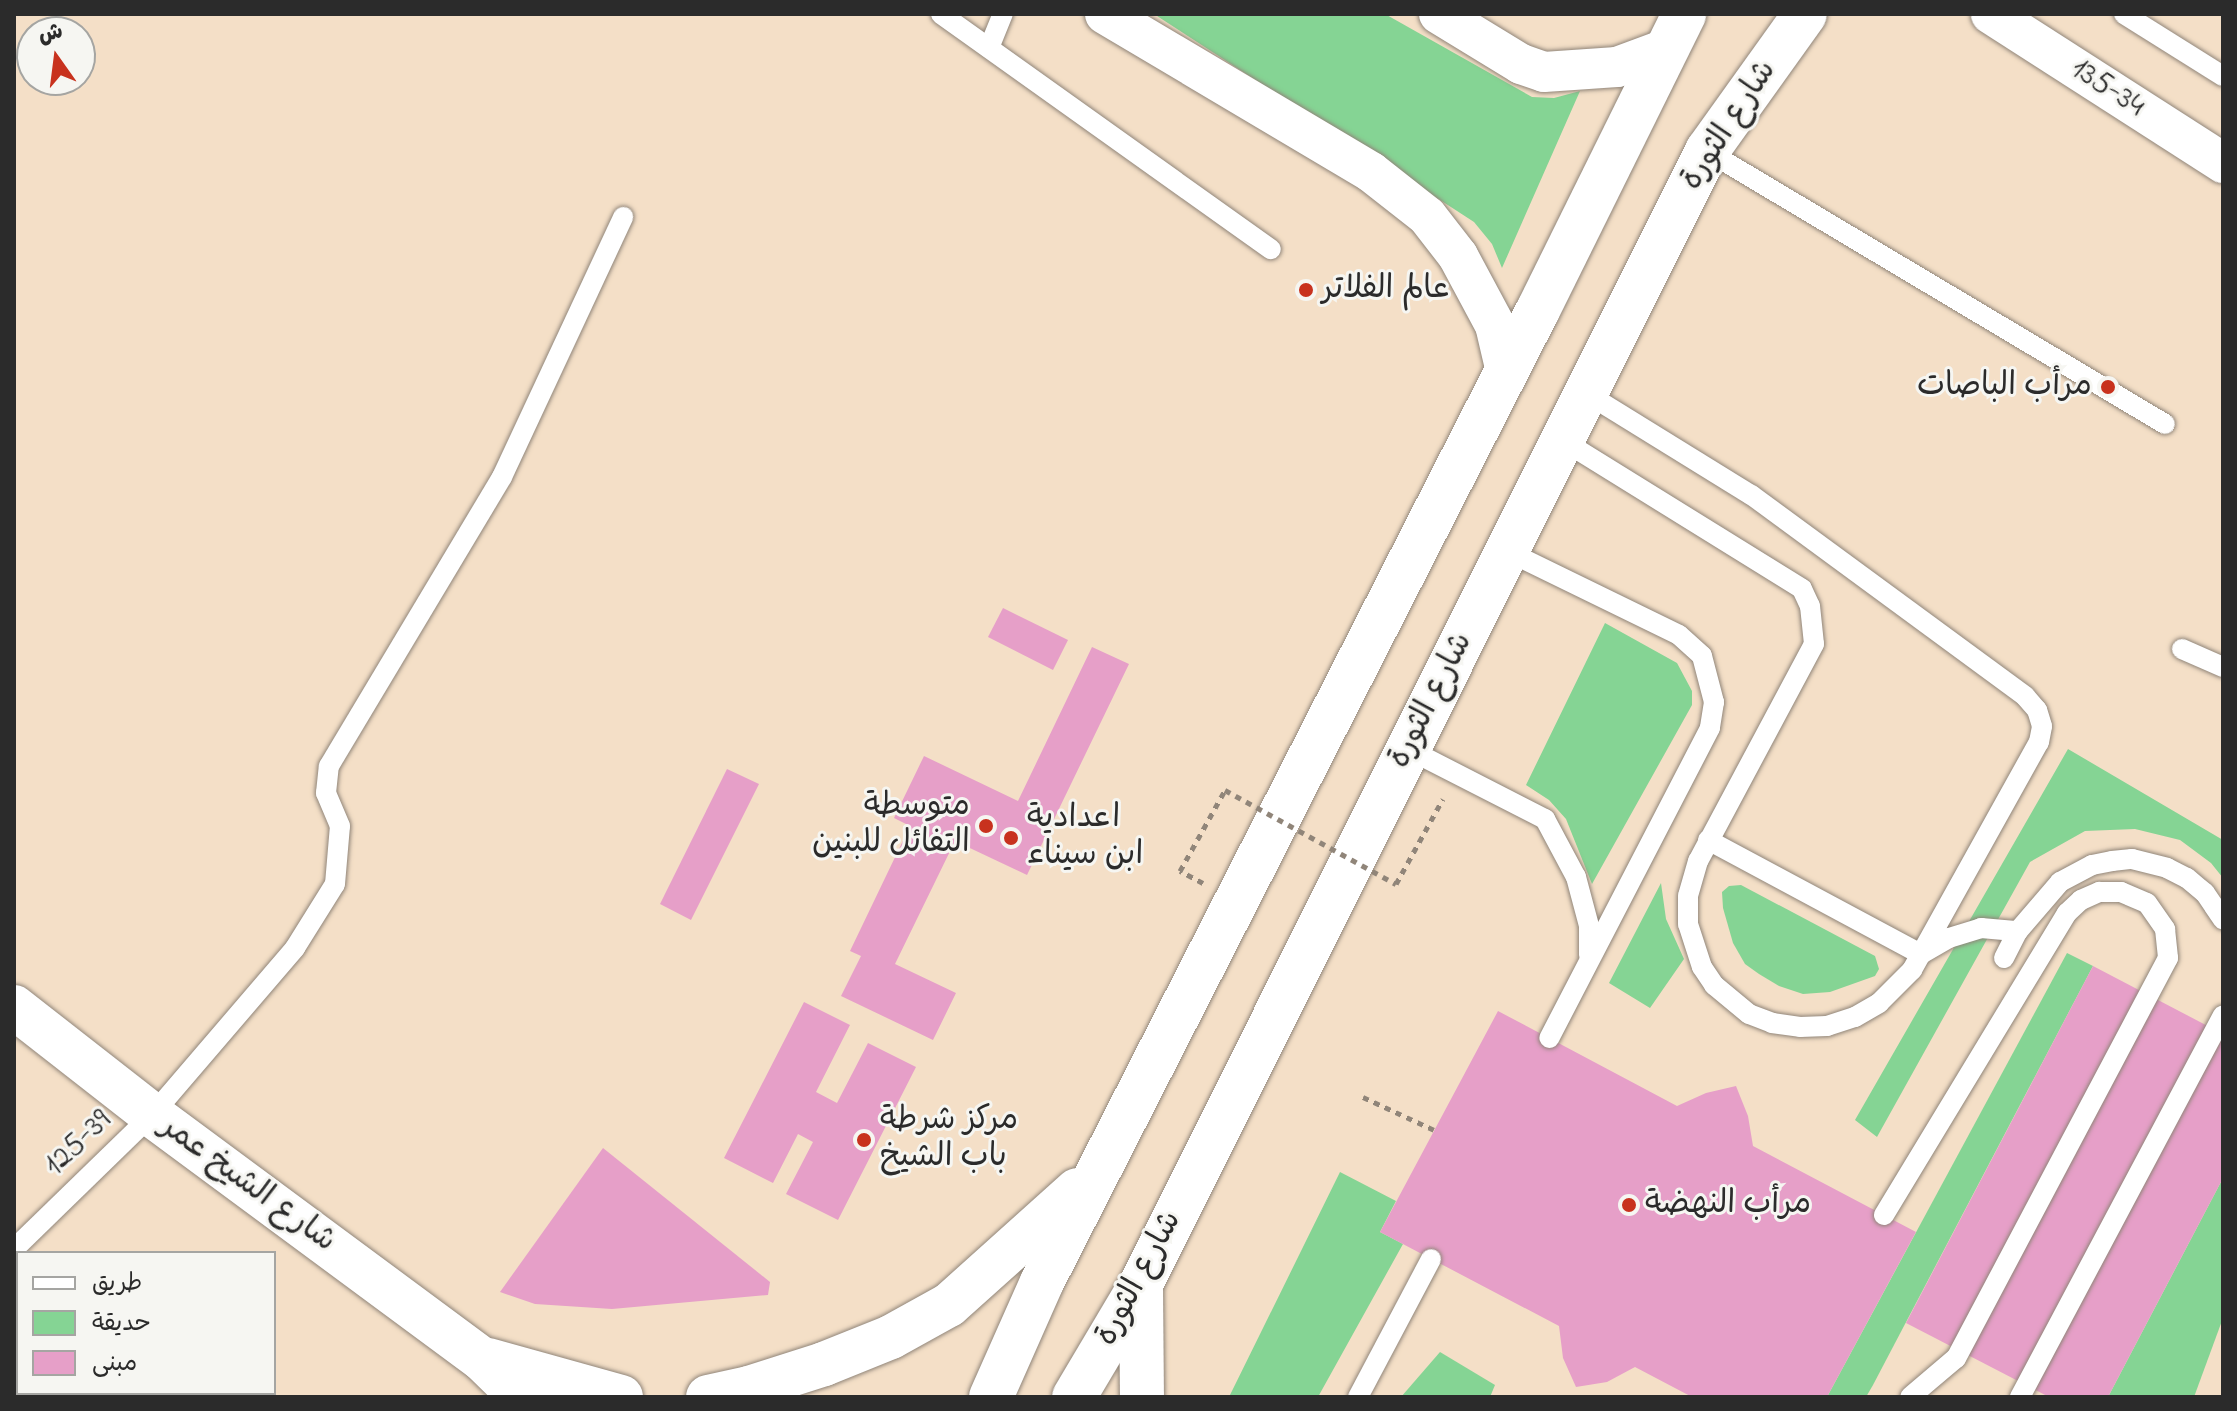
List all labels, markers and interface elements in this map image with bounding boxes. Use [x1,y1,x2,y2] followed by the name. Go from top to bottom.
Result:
[16,16,96,96] north arrow
[35,16,66,53] text: ش
[2063,51,2151,127] street label: 135-34
[1674,54,1786,198] street label: شارع الثورة
[1322,271,1449,309] place label: عالم الفلاتر
[1297,281,1315,299] marker: عالم الفلاتر
[1917,368,2092,406] place label: مرأب الباصات
[2099,378,2117,396] marker: مرأب الباصات
[1382,627,1482,775] street label: شارع الثورة
[812,789,970,864] place label: متوسطة التفائل للبنين
[1027,801,1143,876] place label: اعدادية ابن سيناء
[977,817,995,835] marker: متوسطة التفائل للبنين
[1002,829,1020,847] marker: اعدادية ابن سيناء
[37,1103,121,1185] street label: 125-39
[880,1103,1018,1178] place label: مركز شرطة باب الشيخ
[151,1108,343,1262] street label: شارع الشيخ عمر
[855,1131,873,1149] marker: مركز شرطة باب الشيخ
[1645,1186,1811,1224] place label: مرأب النهضة
[1620,1196,1638,1214] marker: مرأب النهضة
[1089,1205,1191,1353] street label: شارع الثورة
[16,1251,276,1395] legend
[92,1267,142,1302] text: طريق
[92,1307,151,1342] text: حديقة
[92,1347,137,1382] text: مبنى

